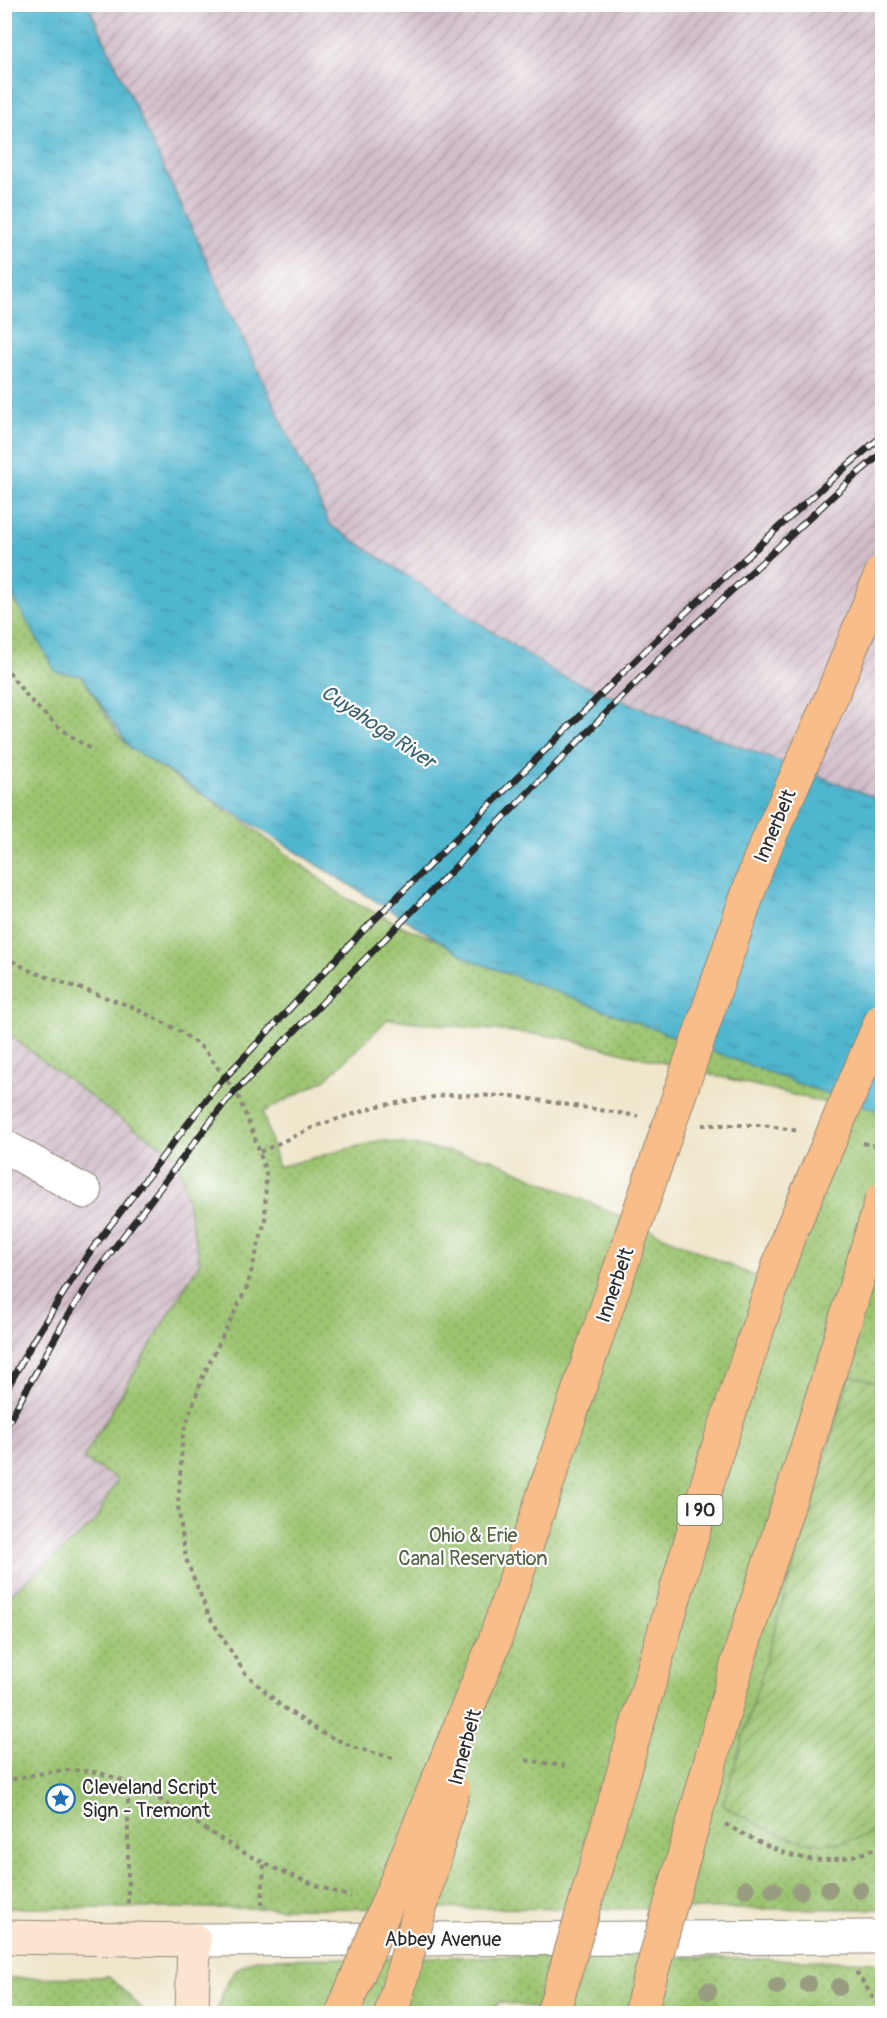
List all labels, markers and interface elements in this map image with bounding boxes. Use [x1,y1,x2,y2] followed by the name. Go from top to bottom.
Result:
[316,679,442,777] water label: Cuyahoga River
[748,784,802,867] street label: Innerbelt
[591,1243,640,1326] street label: Innerbelt
[678,1495,722,1525] road number: I 90
[398,1523,548,1571] park label: Ohio & Erie Canal Reservation
[443,1705,487,1788] street label: Innerbelt
[82,1775,218,1823] place label: Cleveland Script Sign - Tremont
[45,1783,77,1815] place icon: Cleveland Script Sign - Tremont
[385,1927,502,1952] street label: Abbey Avenue

